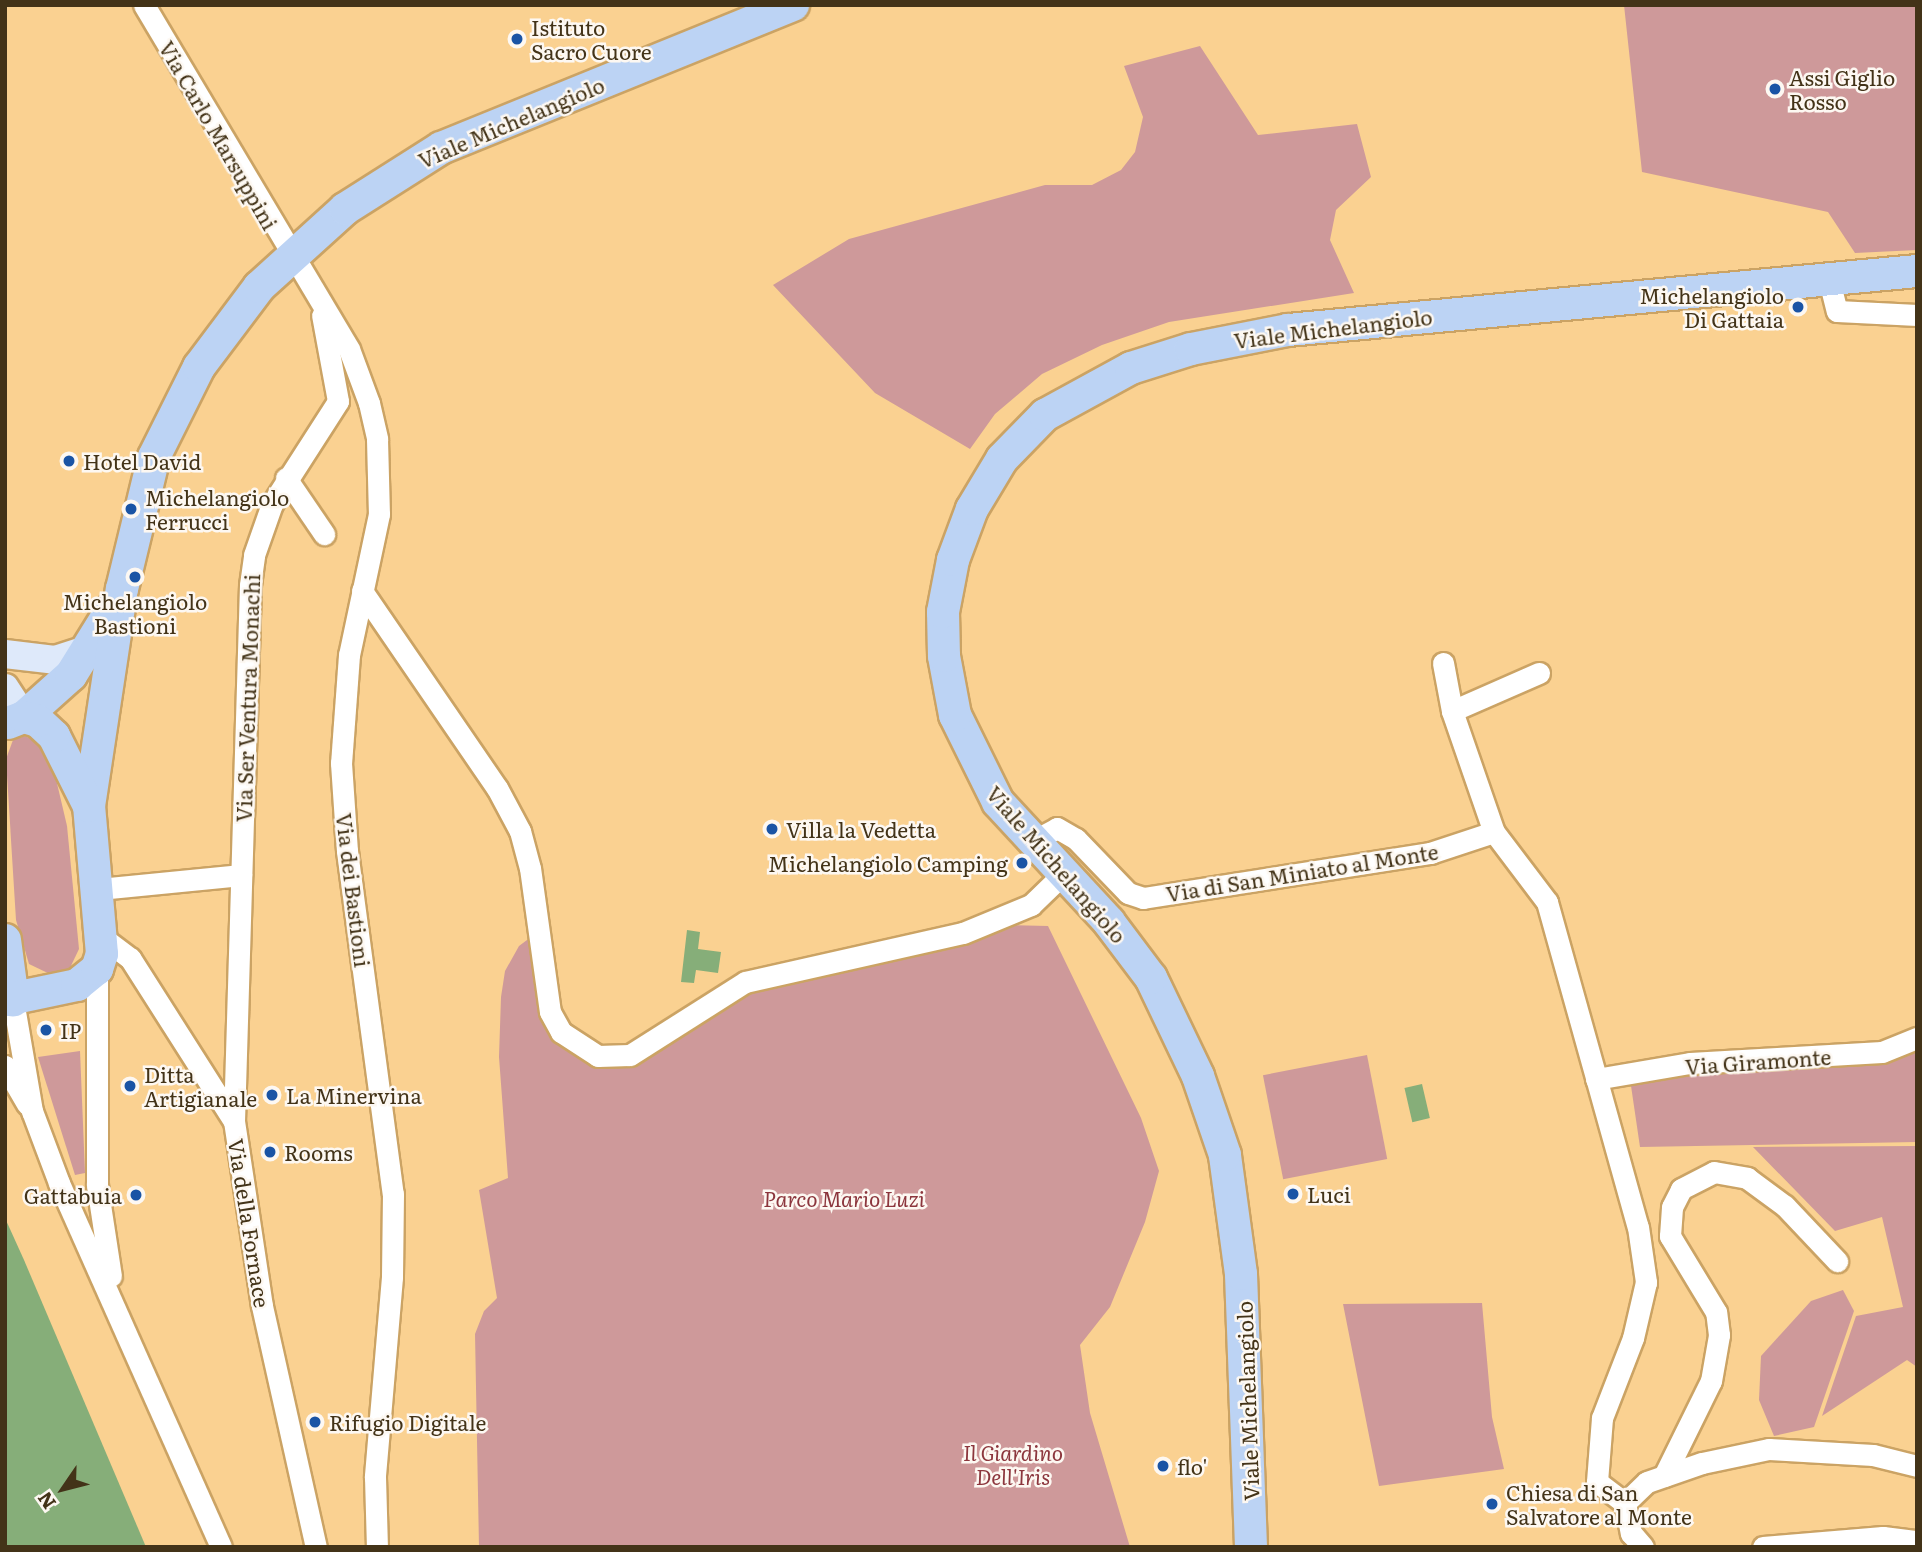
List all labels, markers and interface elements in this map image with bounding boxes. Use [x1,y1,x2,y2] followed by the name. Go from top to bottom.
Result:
[531,14,652,64] place label: Istituto Sacro Cuore
[509,31,525,47] marker: Istituto Sacro Cuore
[155,36,283,234] street label: Via Carlo Marsuppini
[1789,64,1895,114] place label: Assi Giglio Rosso
[414,71,608,173] street label: Viale Michelangiolo
[1767,81,1783,97] marker: Assi Giglio Rosso
[1640,282,1784,332] place label: Michelangiolo Di Gattaia
[1790,299,1806,315] marker: Michelangiolo Di Gattaia
[1232,303,1434,353] street label: Viale Michelangiolo
[83,448,201,474] place label: Hotel David
[61,453,77,469] marker: Hotel David
[145,484,289,534] place label: Michelangiolo Ferrucci
[123,501,139,517] marker: Michelangiolo Ferrucci
[127,569,143,585] marker: Michelangiolo Bastioni
[230,573,264,823] street label: Via Ser Ventura Monachi
[63,588,207,638] place label: Michelangiolo Bastioni
[982,780,1132,948] street label: Viale Michelangiolo
[332,811,376,969] street label: Via dei Bastioni
[786,816,936,842] place label: Villa la Vedetta
[764,821,780,837] marker: Villa la Vedetta
[1164,838,1440,906] street label: Via di San Miniato al Monte
[768,850,1008,876] place label: Michelangiolo Camping
[1014,855,1030,871] marker: Michelangiolo Camping
[60,1017,81,1043] place label: IP
[38,1022,54,1038] marker: IP
[1684,1043,1832,1079] street label: Via Giramonte
[144,1061,257,1111] place label: Ditta Artigianale
[122,1078,138,1094] marker: Ditta Artigianale
[286,1082,422,1108] place label: La Minervina
[264,1087,280,1103] marker: La Minervina
[224,1137,276,1309] street label: Via della Fornace
[284,1139,353,1165] place label: Rooms
[262,1144,278,1160] marker: Rooms
[1307,1181,1351,1207] place label: Luci
[24,1182,122,1208] place label: Gattabuia
[763,1185,925,1211] park label: Parco Mario Luzi
[1285,1186,1301,1202] marker: Luci
[128,1187,144,1203] marker: Gattabuia
[1231,1301,1263,1501] street label: Viale Michelangiolo
[329,1409,486,1435] place label: Rifugio Digitale
[307,1414,323,1430] marker: Rifugio Digitale
[963,1439,1063,1489] park label: Il Giardino Dell'Iris
[1177,1453,1207,1479] place label: flo'
[28,1454,98,1524] north arrow
[1155,1458,1171,1474] marker: flo'
[1506,1479,1692,1529] place label: Chiesa di San Salvatore al Monte
[30,1486,62,1516] text: N
[1484,1496,1500,1512] marker: Chiesa di San Salvatore al Monte

